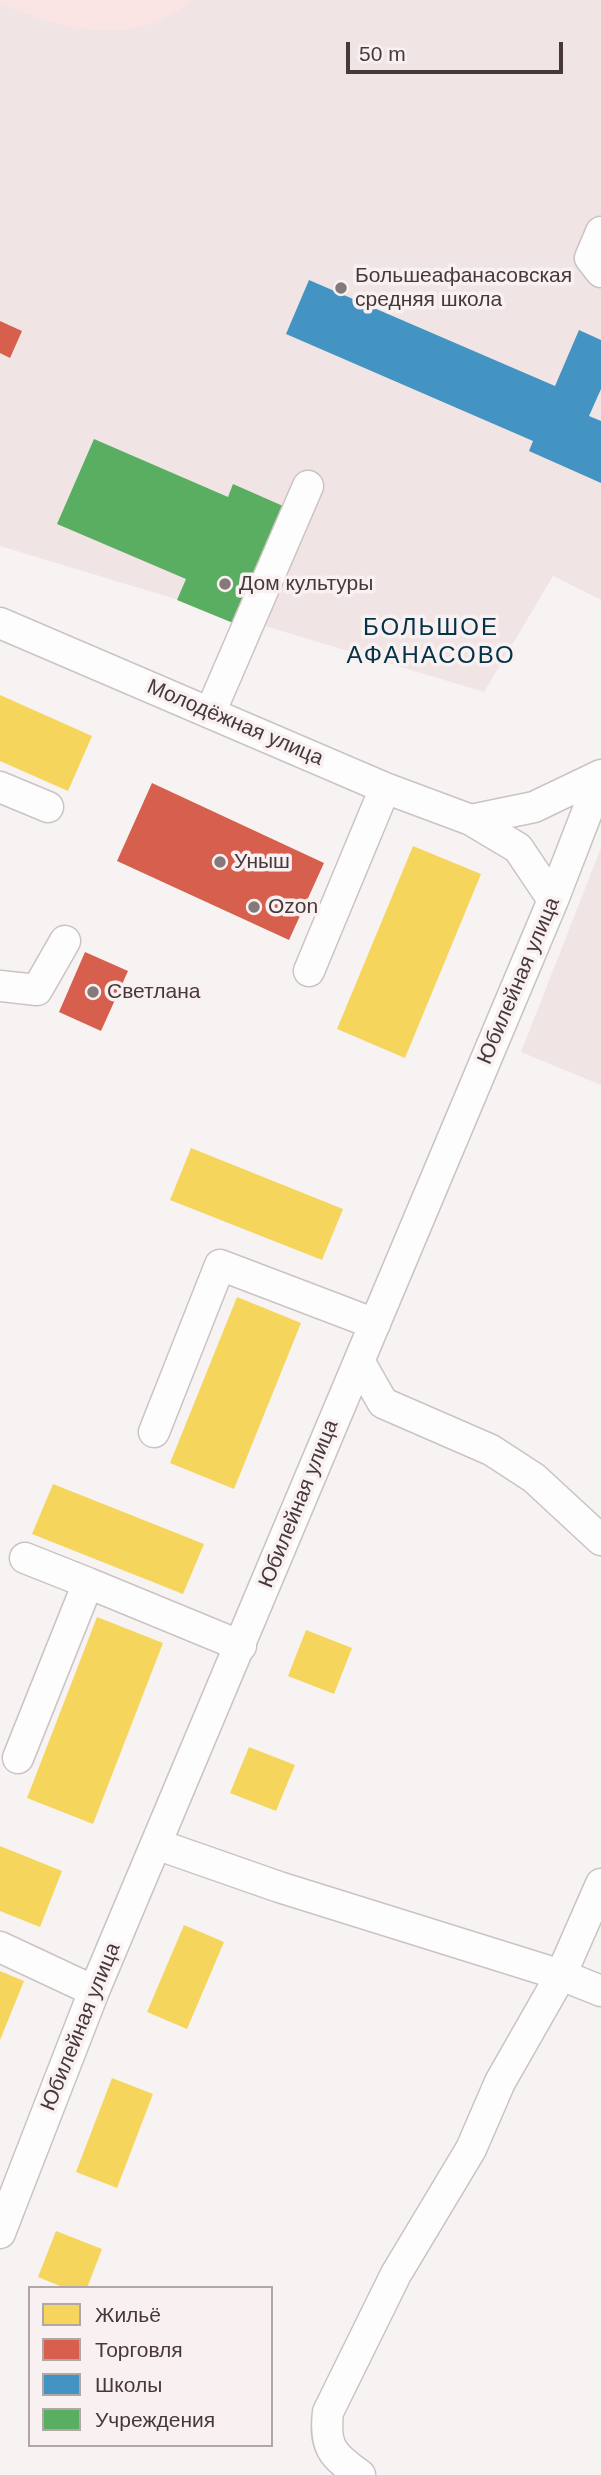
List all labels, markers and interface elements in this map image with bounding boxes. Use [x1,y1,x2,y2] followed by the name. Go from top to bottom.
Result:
[349,28,566,72] scale bar
[359,42,406,65] text: 50 m
[355,263,572,313] place label: Большеафанасовская средняя школа
[333,280,349,296] marker: Большеафанасовская средняя школа
[239,571,373,597] place label: Дом культуры
[217,576,233,592] marker: Дом культуры
[348,614,514,670] district label: БОЛЬШОЕ АФАНАСОВО
[143,675,327,771] street label: Молодёжная улица
[234,849,290,875] place label: Уныш
[212,854,228,870] marker: Уныш
[268,894,318,920] place label: Ozon
[472,894,566,1068] street label: Юбилейная улица
[246,899,262,915] marker: Ozon
[107,979,200,1005] place label: Светлана
[85,984,101,1000] marker: Светлана
[254,1416,344,1592] street label: Юбилейная улица
[36,1939,126,2115] street label: Юбилейная улица
[28,2286,273,2447] legend
[95,2303,161,2326] text: Жильё
[95,2338,183,2361] text: Торговля
[95,2373,162,2396] text: Школы
[95,2408,215,2431] text: Учреждения

